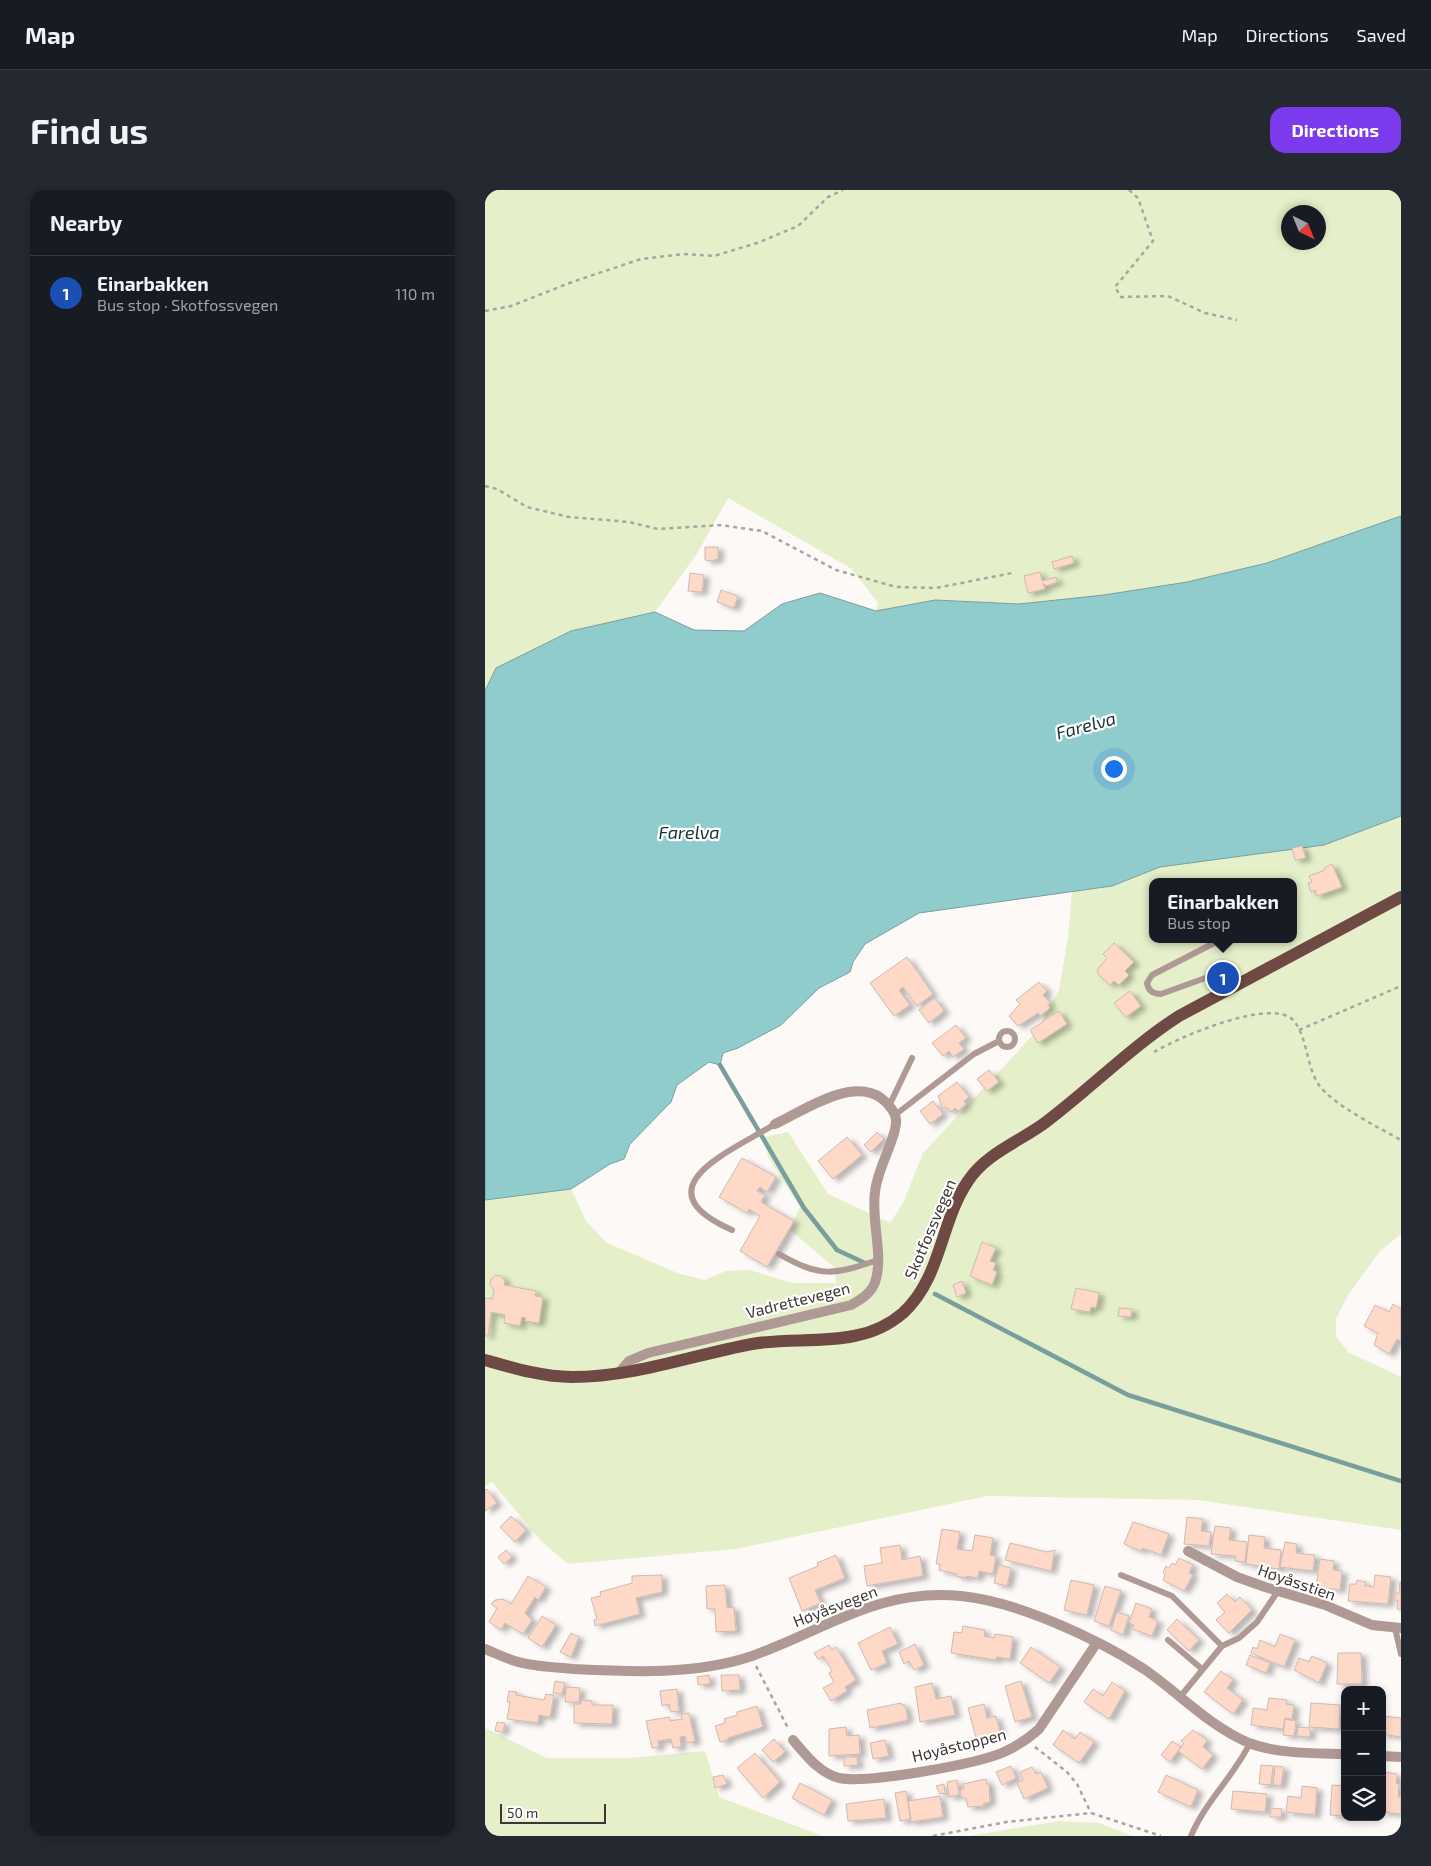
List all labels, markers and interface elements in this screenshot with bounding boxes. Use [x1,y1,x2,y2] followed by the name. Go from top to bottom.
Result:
[25,20,75,49] text: Map
[1181,24,1218,46] text: Map
[1246,24,1329,46] text: Directions
[1357,24,1406,46] text: Saved
[1270,107,1401,153] button: Directions
[30,109,148,151] text: Find us
[1281,205,1326,250] north arrow
[50,210,122,235] text: Nearby
[97,272,209,295] text: Einarbakken
[63,284,69,303] text: 1
[395,284,435,303] text: 110 m
[97,295,278,314] text: Bus stop · Skotfossvegen
[1053,706,1118,744] water label: Farelva
[1101,756,1127,782] your location
[658,821,720,843] water label: Farelva
[1149,878,1297,943] popup
[1167,890,1279,913] text: Einarbakken
[1167,913,1230,932] text: Bus stop
[1207,959,1239,997] pin: 1
[900,1176,959,1282] street label: Skotfossvegen
[744,1277,852,1322] street label: Vadrettevegen
[1256,1559,1339,1604] street label: Høyåsstien
[790,1581,880,1630] street label: Høyåsvegen
[1341,1686,1386,1821] map controls
[1341,1686,1386,1731] button: +
[910,1724,1008,1765] street label: Høyåstoppen
[1341,1731,1386,1776] button: −
[1341,1776,1386,1821] button: layers
[500,1801,606,1824] scale bar
[507,1804,538,1821] text: 50 m

